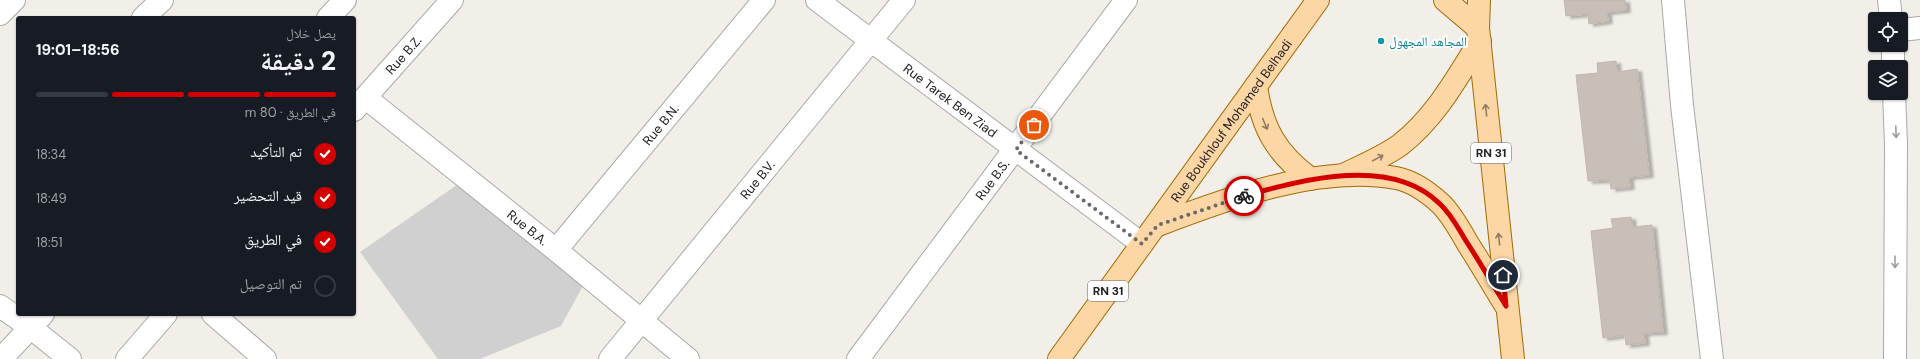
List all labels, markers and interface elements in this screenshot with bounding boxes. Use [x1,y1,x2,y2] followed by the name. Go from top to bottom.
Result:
[1868,12,1908,100] map controls
[1868,12,1908,52] button: locate
[286,25,336,42] text: يصل خلال
[382,32,426,78] street label: Rue B.Z.
[1389,33,1467,50] place label: المجاهد المجهول
[1167,36,1296,206] street label: Rue Boukhlouf Mohamed Belhadi
[1376,36,1386,46] marker: المجاهد المجهول
[36,40,119,60] text: 18:56–19:01
[260,44,336,78] text: 2 دقيقة
[900,60,1001,141] street label: Rue Tarek Ben Ziad
[1868,60,1908,100] button: layers
[639,101,683,149] street label: Rue B.N.
[245,104,336,121] text: في الطريق · 80 m
[1483,104,1490,117] one-way arrow
[1017,108,1051,142] pin
[1023,114,1045,136] icon: bag
[1262,118,1270,130] one-way arrow
[1892,125,1900,138] one-way arrow
[250,142,302,162] text: تم التأكيد
[314,143,336,165] icon: check
[1471,143,1511,163] road number: RN 31
[36,146,66,163] text: 18:34
[1372,154,1384,162] one-way arrow
[736,156,779,203] street label: Rue B.V.
[972,156,1013,204] street label: Rue B.S.
[1224,176,1264,216] courier
[1233,185,1255,207] icon: bike
[234,186,302,206] text: قيد التحضير
[314,187,336,209] icon: check
[36,190,67,207] text: 18:49
[503,206,552,249] street label: Rue B.A.
[244,230,302,250] text: في الطريق
[314,231,336,253] icon: check
[1496,233,1503,246] one-way arrow
[36,234,63,251] text: 18:51
[1891,255,1899,268] one-way arrow
[1486,258,1520,292] pin
[1492,264,1514,286] icon: home
[240,274,302,294] text: تم التوصيل
[1088,281,1128,301] road number: RN 31

